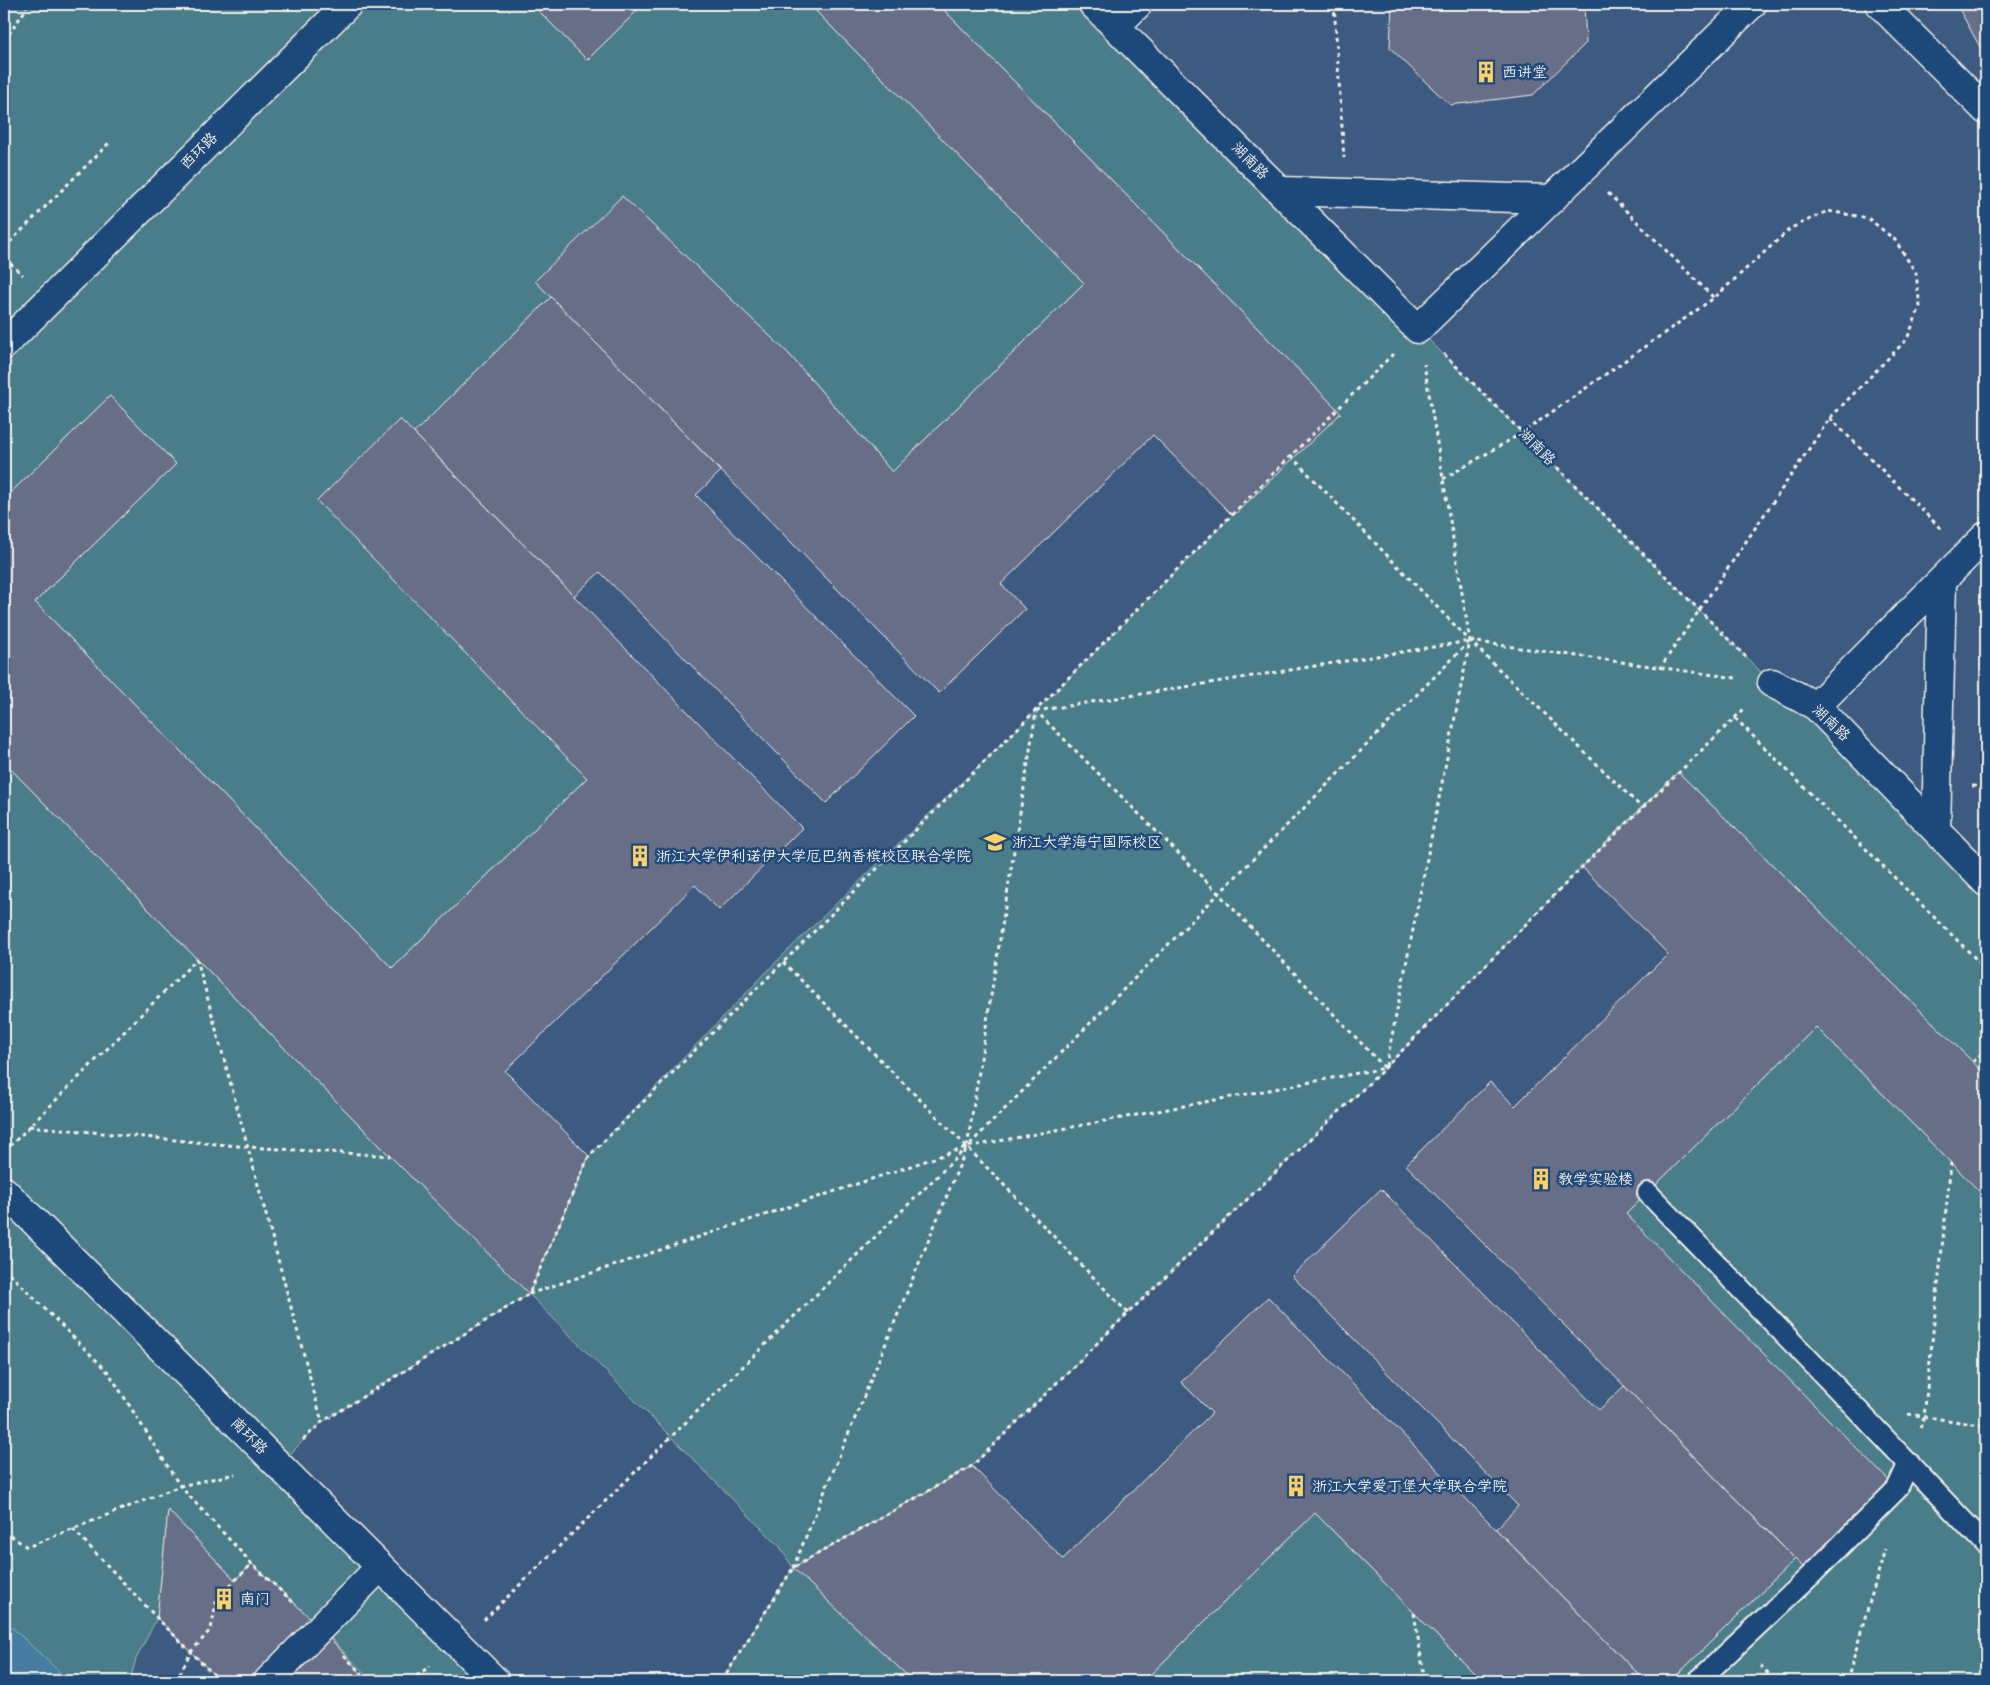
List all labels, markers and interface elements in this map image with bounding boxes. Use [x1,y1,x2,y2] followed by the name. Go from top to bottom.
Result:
[1473,59,1499,85] building icon: 西讲堂
[1502,62,1547,83] place label: 西讲堂
[176,128,222,174] street label: 西环路
[1227,138,1273,184] street label: 湖南路
[1514,424,1560,470] street label: 湖南路
[1807,700,1855,746] street label: 湖南路
[982,829,1008,855] school or university icon: 浙江大学海宁国际校区
[1012,832,1162,853] place label: 浙江大学海宁国际校区
[627,843,653,869] building icon: 浙江大学伊利诺伊大学厄巴纳香槟校区联合学院
[656,846,971,867] place label: 浙江大学伊利诺伊大学厄巴纳香槟校区联合学院
[1528,1166,1554,1192] building icon: 教学实验楼
[1558,1169,1633,1190] place label: 教学实验楼
[226,1413,272,1459] street label: 南环路
[1283,1473,1309,1499] building icon: 浙江大学爱丁堡大学联合学院
[1312,1476,1507,1497] place label: 浙江大学爱丁堡大学联合学院
[211,1586,237,1612] building icon: 南门
[240,1589,270,1610] place label: 南门

